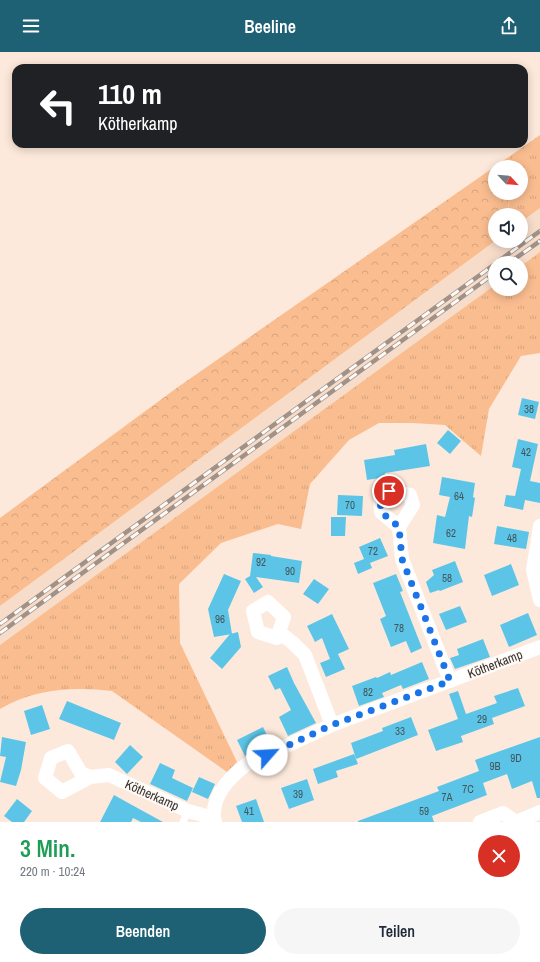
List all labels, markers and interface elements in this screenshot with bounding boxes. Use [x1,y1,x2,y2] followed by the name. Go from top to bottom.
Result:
[244,14,296,39] text: Beeline
[20,15,42,37] icon: menu
[498,15,520,37] icon: share
[98,75,162,113] text: 110 m
[32,80,84,132] icon: left
[98,111,178,136] text: Kötherkamp
[488,160,528,200] north arrow
[488,160,528,296] map controls
[488,208,528,248] button: sound
[488,256,528,296] button: search
[524,402,534,416] house number: 38
[521,445,531,459] house number: 42
[372,474,406,508] pin
[378,480,400,502] icon: arrive
[454,489,464,503] house number: 64
[345,498,355,512] house number: 70
[446,526,456,540] house number: 62
[507,531,517,545] house number: 48
[368,544,378,558] house number: 72
[256,555,266,569] house number: 92
[285,564,295,578] house number: 90
[442,571,452,585] house number: 58
[215,612,225,626] house number: 96
[394,621,404,635] house number: 78
[465,646,525,682] street label: Kötherkamp
[363,685,373,699] house number: 82
[477,712,487,726] house number: 29
[395,724,405,738] house number: 33
[246,734,288,776] position arrow
[510,751,522,765] house number: 9D
[489,759,501,773] house number: 9B
[122,776,182,814] street label: Kötherkamp
[462,782,474,796] house number: 7C
[293,787,303,801] house number: 39
[441,790,453,804] house number: 7A
[244,804,254,818] house number: 41
[419,804,429,818] house number: 59
[20,832,75,864] text: 3 Min.
[478,835,520,877] button: close
[20,863,85,880] text: 220 m · 10:24
[20,908,266,954] button: Beenden
[274,908,520,954] button: Teilen

